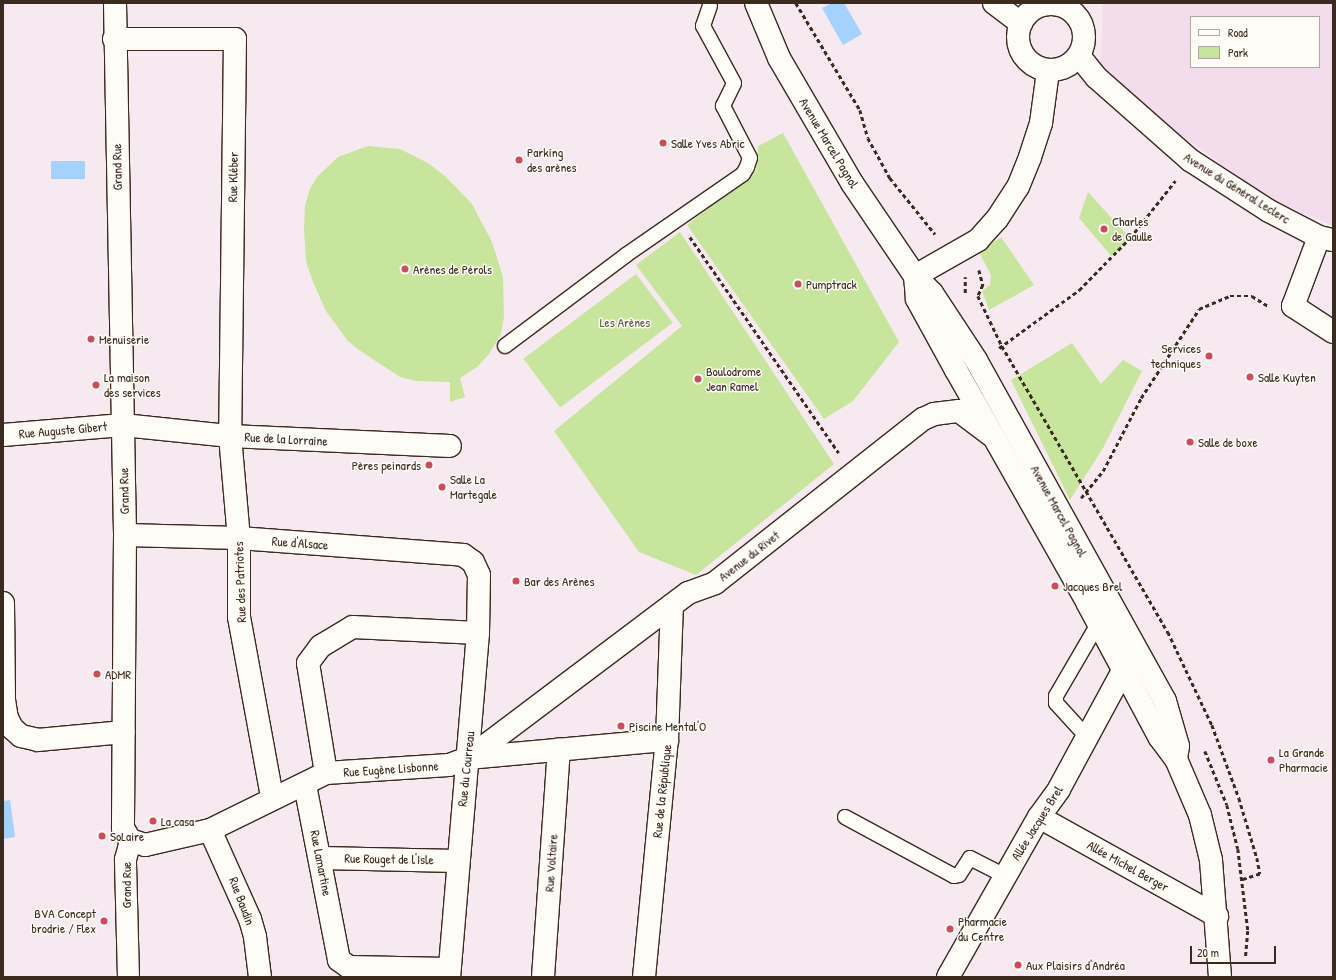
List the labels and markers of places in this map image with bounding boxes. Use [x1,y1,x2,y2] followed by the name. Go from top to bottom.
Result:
[671,135,745,151] place label: Salle Yves Abric
[658,138,668,148] marker: Salle Yves Abric
[527,145,577,176] place label: Parking des arènes
[514,155,524,165] marker: Parking des arènes
[1112,214,1153,245] place label: Charles de Gaulle
[1099,224,1109,234] marker: Charles de Gaulle
[413,261,492,277] place label: Arènes de Pérols
[400,264,410,274] marker: Arènes de Pérols
[806,276,857,292] place label: Pumptrack
[793,279,803,289] marker: Pumptrack
[99,331,149,347] place label: Menuiserie
[86,334,96,344] marker: Menuiserie
[1151,341,1201,372] place label: Services techniques
[1204,351,1214,361] marker: Services techniques
[706,364,761,395] place label: Boulodrome Jean Ramel
[1258,369,1316,385] place label: Salle Kuyten
[104,370,161,401] place label: La maison des services
[1245,372,1255,382] marker: Salle Kuyten
[693,374,703,384] marker: Boulodrome Jean Ramel
[91,380,101,390] marker: La maison des services
[1198,434,1258,450] place label: Salle de boxe
[1185,437,1195,447] marker: Salle de boxe
[352,457,421,473] place label: Pères peinards
[424,460,434,470] marker: Pères peinards
[450,472,497,503] place label: Salle La Martegale
[437,482,447,492] marker: Salle La Martegale
[524,573,594,589] place label: Bar des Arènes
[511,576,521,586] marker: Bar des Arènes
[1063,578,1123,594] place label: Jacques Brel
[1050,581,1060,591] marker: Jacques Brel
[105,666,131,682] place label: ADMR
[92,669,102,679] marker: ADMR
[629,718,706,734] place label: Piscine Mental'O
[616,721,626,731] marker: Piscine Mental'O
[1279,745,1328,776] place label: La Grande Pharmacie
[1266,755,1276,765] marker: La Grande Pharmacie
[161,813,194,829] place label: La casa
[148,816,158,826] marker: La casa
[110,828,144,844] place label: SoLaire
[97,831,107,841] marker: SoLaire
[31,906,96,937] place label: BVA Concept brodrie / Flex
[958,914,1007,945] place label: Pharmacie du Centre
[99,916,109,926] marker: BVA Concept brodrie / Flex
[945,924,955,934] marker: Pharmacie du Centre
[1026,957,1125,973] place label: Aux Plaisirs d'Andréa
[1013,960,1023,970] marker: Aux Plaisirs d'Andréa

